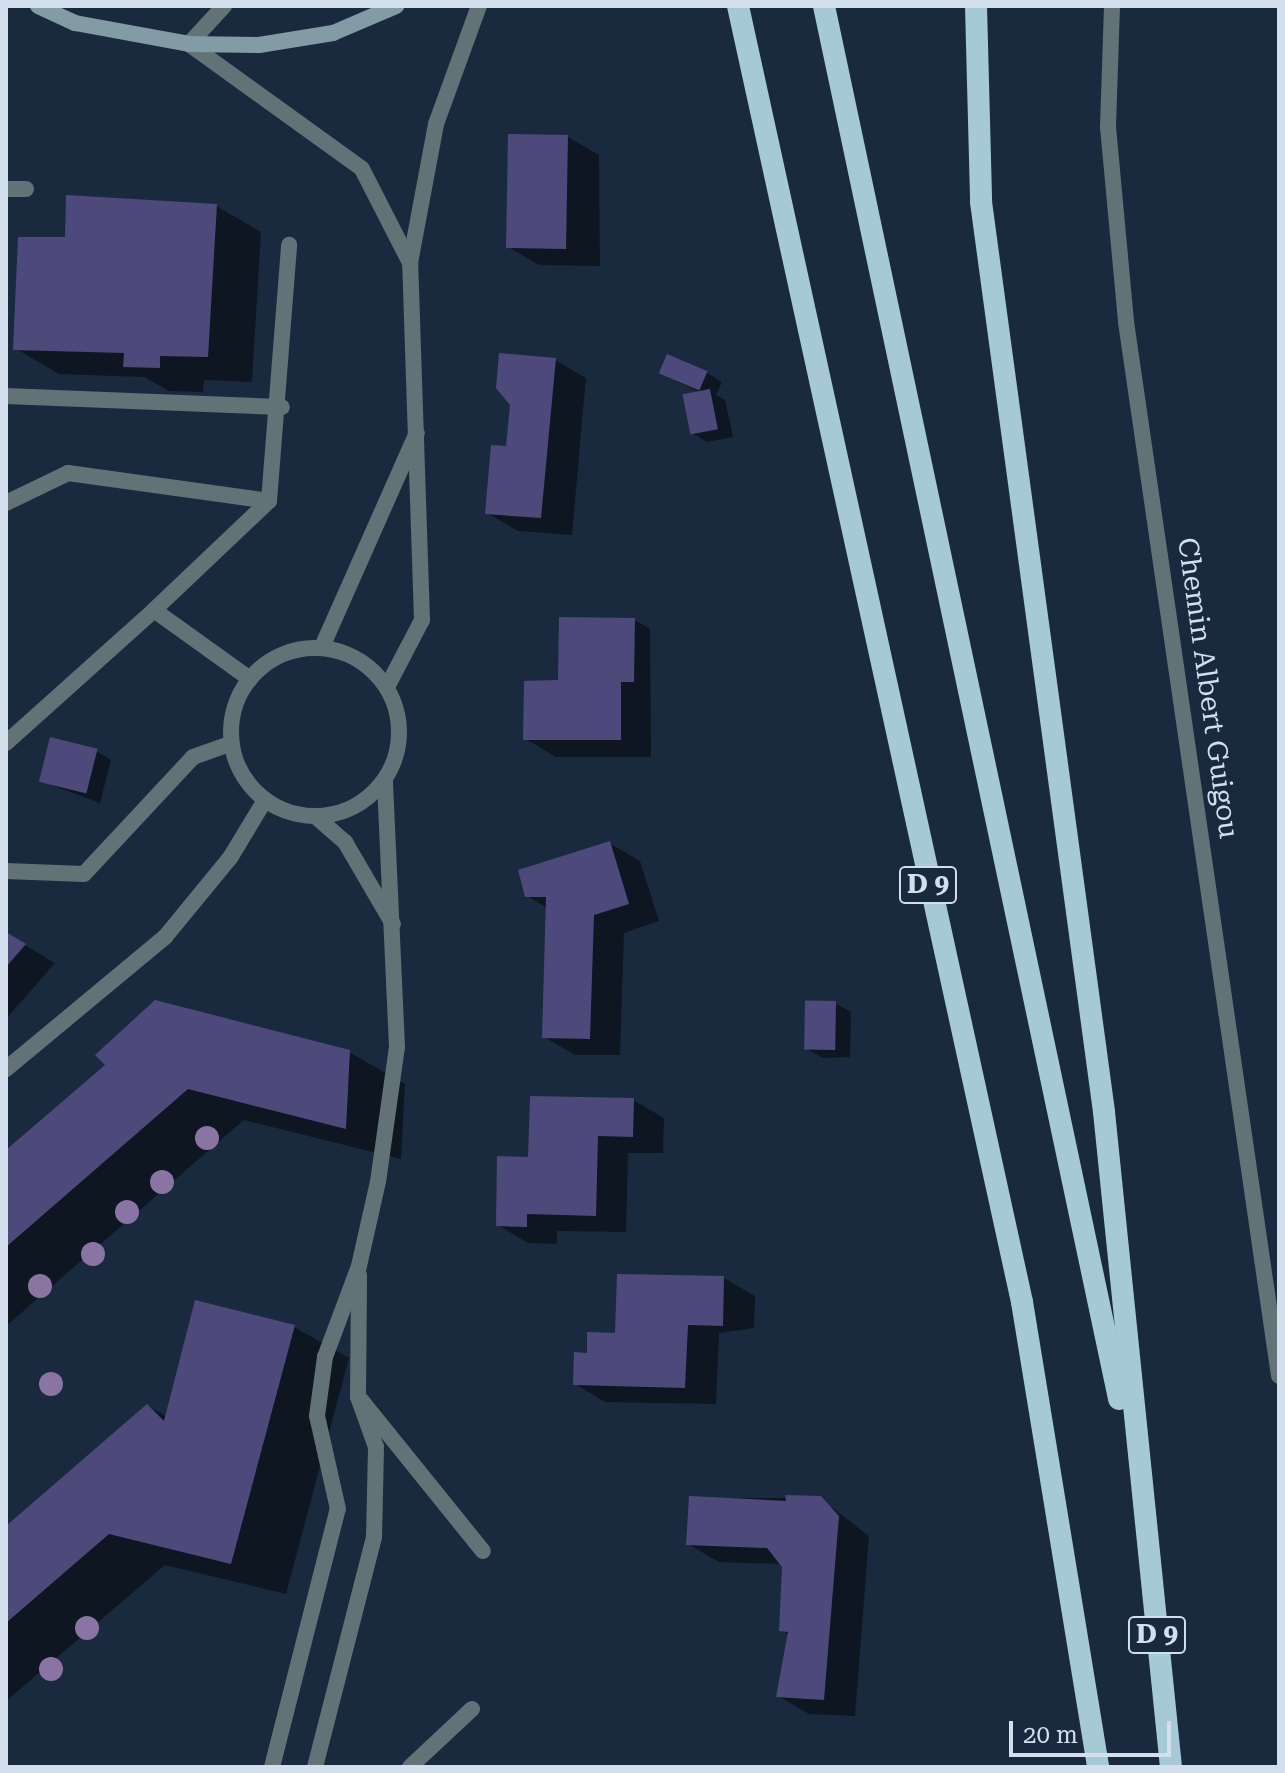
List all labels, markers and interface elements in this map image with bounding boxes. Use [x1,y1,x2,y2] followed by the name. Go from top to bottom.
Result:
[1170,535,1246,841] street label: Chemin Albert Guigou
[898,863,958,907] road number: D 9
[1127,1613,1187,1657] road number: D 9
[1013,1705,1175,1755] scale bar
[1023,1721,1078,1749] text: 20 m

